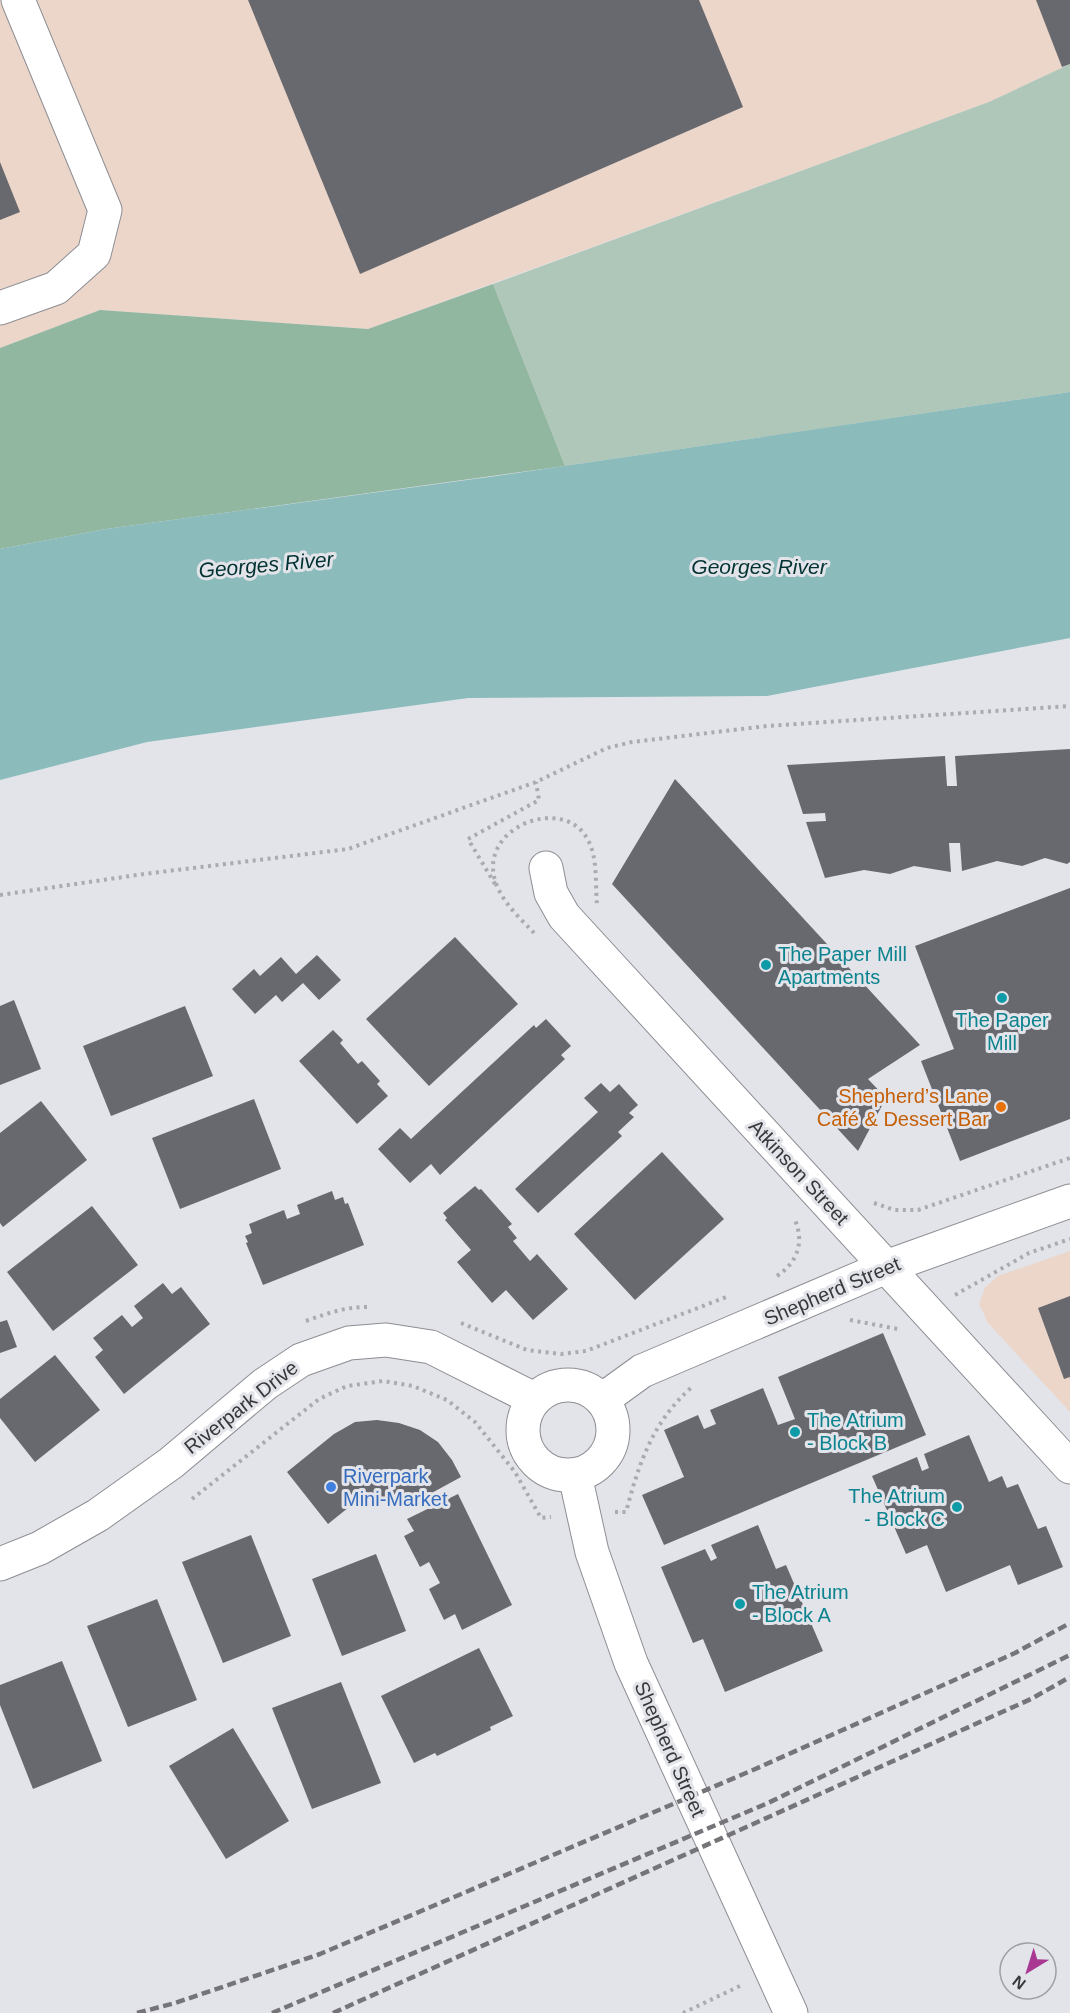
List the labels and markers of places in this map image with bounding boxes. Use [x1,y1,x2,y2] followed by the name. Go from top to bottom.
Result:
[778,943,907,988] place label: The Paper Mill Apartments
[759,958,773,972] marker: The Paper Mill Apartments
[995,991,1009,1005] marker: The Paper Mill
[955,1009,1049,1054] place label: The Paper Mill
[817,1085,989,1130] place label: Shepherd’s Lane Café & Dessert Bar
[994,1100,1008,1114] marker: Shepherd’s Lane Café & Dessert Bar
[807,1409,904,1454] place label: The Atrium - Block B
[788,1425,802,1439] marker: The Atrium - Block B
[343,1465,448,1510] place label: Riverpark Mini-Market
[324,1480,338,1494] marker: Riverpark Mini-Market
[848,1485,945,1530] place label: The Atrium - Block C
[950,1500,964,1514] marker: The Atrium - Block C
[752,1581,849,1626] place label: The Atrium - Block A
[733,1597,747,1611] marker: The Atrium - Block A

